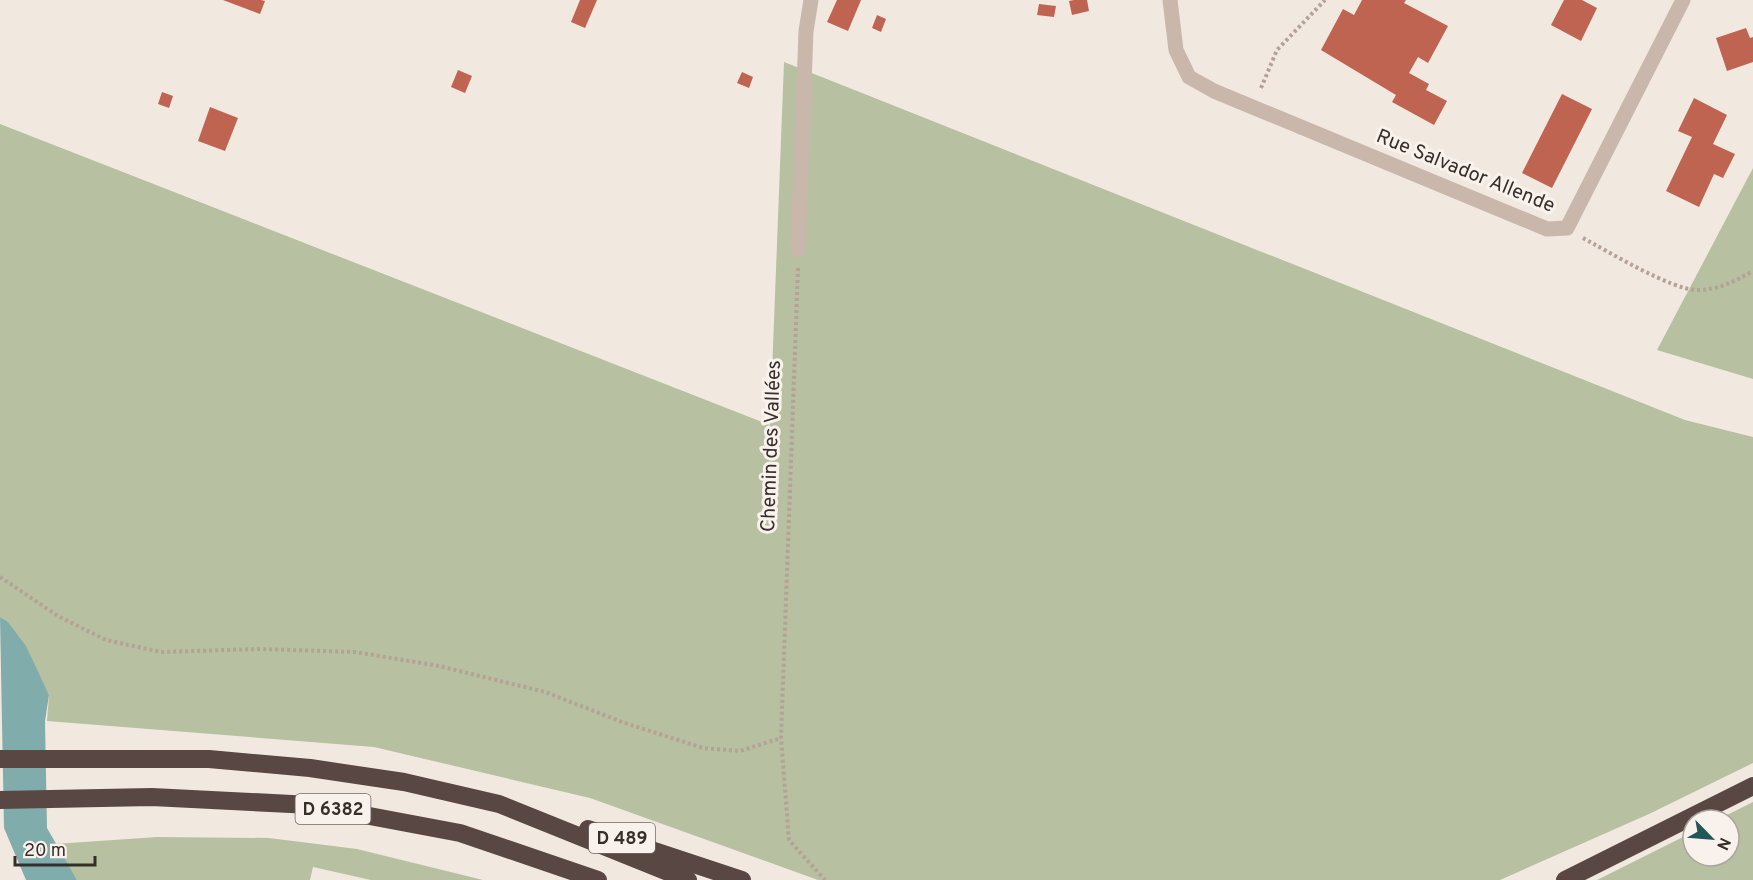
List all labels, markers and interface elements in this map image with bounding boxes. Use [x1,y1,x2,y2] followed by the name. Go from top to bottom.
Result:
[1372,124,1558,220] street label: Rue Salvador Allende
[756,360,788,532] street label: Chemin des Vallées
[296,794,370,824] road number: D 6382
[1681,808,1741,868] north arrow
[589,823,655,853] road number: D 489
[15,829,94,867] scale bar
[1711,834,1734,853] text: N
[24,840,66,863] text: 20 m

